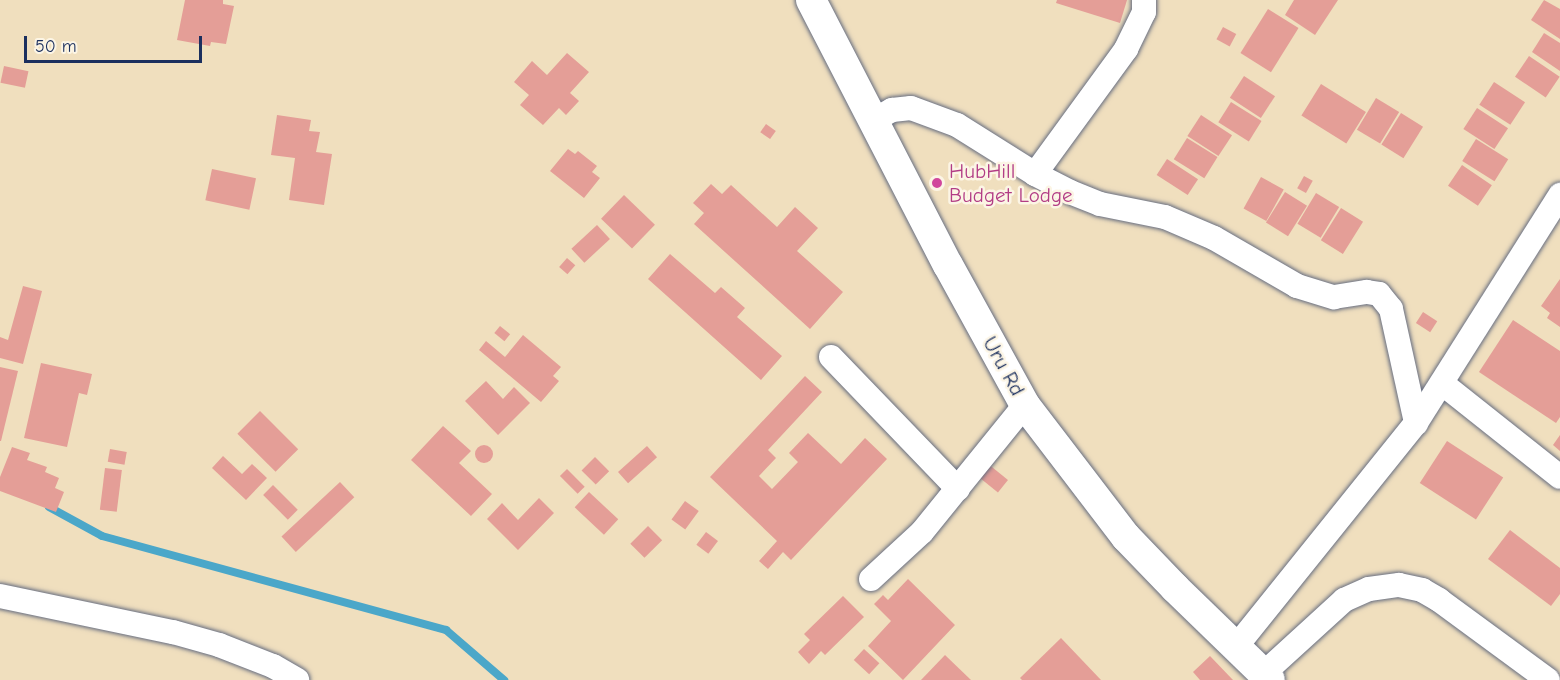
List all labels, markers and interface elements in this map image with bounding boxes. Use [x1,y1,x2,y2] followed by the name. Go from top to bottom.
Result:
[27,24,206,62] scale bar
[35,36,77,57] text: 50 m
[949,158,1073,208] place label: HubHill Budget Lodge
[930,176,944,190] marker: HubHill Budget Lodge
[977,332,1031,400] street label: Uru Rd

